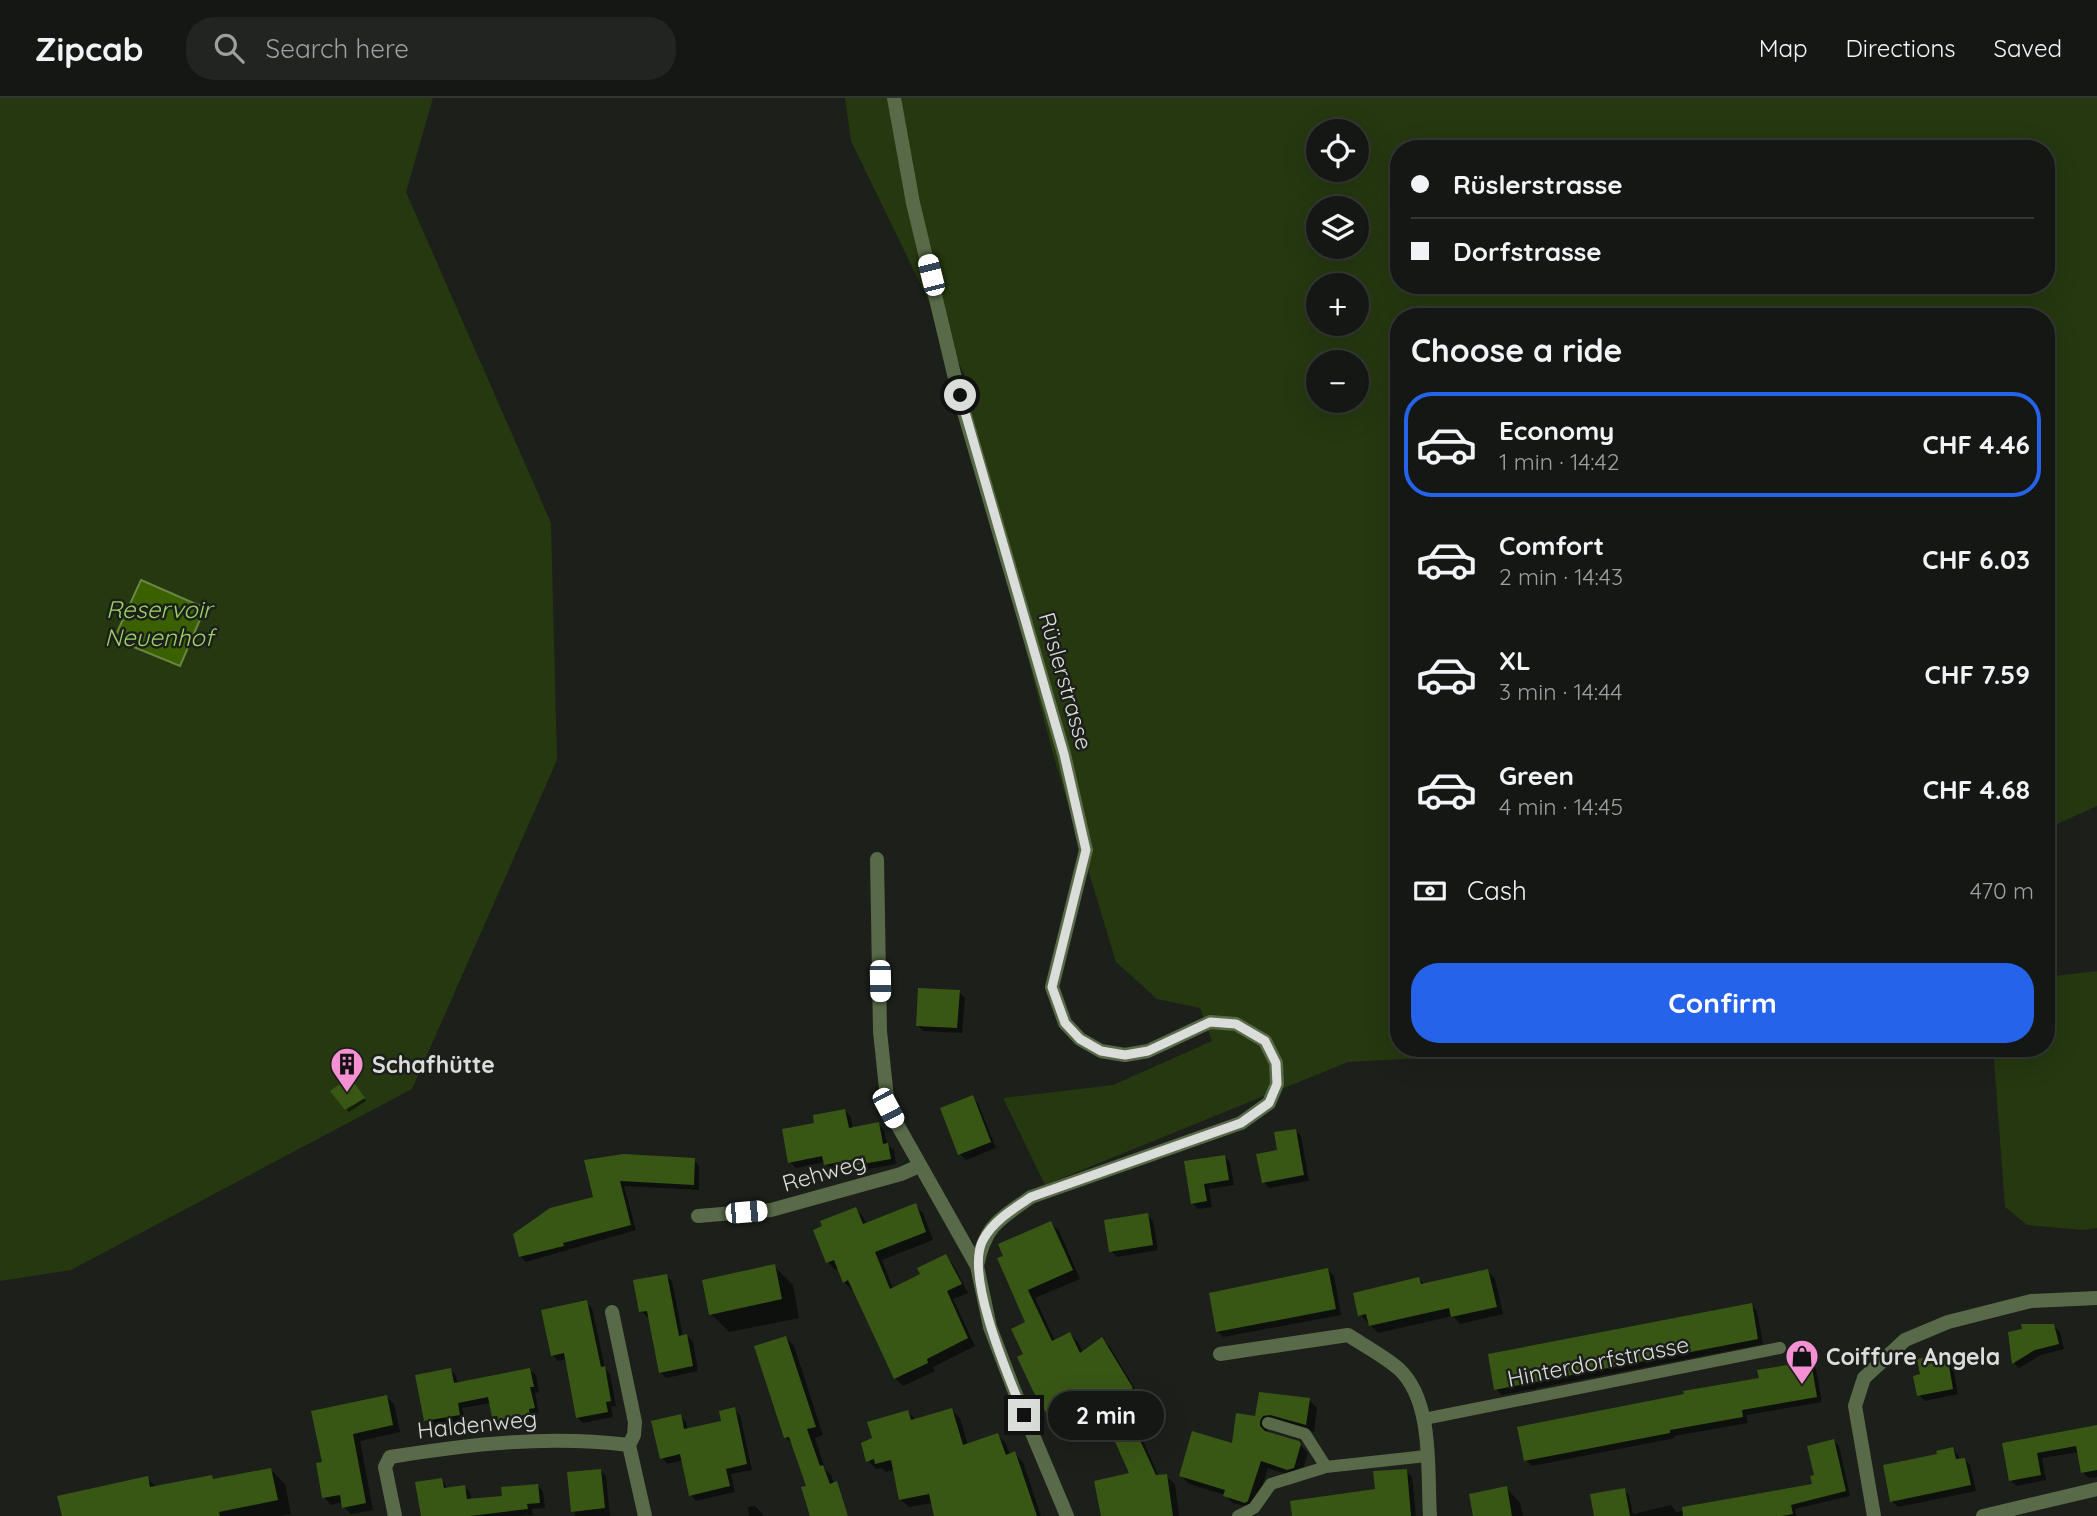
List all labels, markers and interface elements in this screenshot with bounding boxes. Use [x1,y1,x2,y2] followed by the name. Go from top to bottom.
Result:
[186,17,676,80] search box
[35,28,144,69] text: Zipcab
[210,29,248,67] icon: search
[266,32,409,65] text: Search here
[1759,33,1808,63] text: Map
[1846,33,1956,63] text: Directions
[1994,33,2062,63] text: Saved
[1306,119,1369,413] map controls
[1306,119,1369,182] button: locate
[1453,168,1623,201] text: Rüslerstrasse
[1306,196,1369,259] button: layers
[1453,235,1602,268] text: Dorfstrasse
[916,252,947,298] car
[1306,273,1369,336] button: +
[1411,330,1623,370] text: Choose a ride
[1306,350,1369,413] button: −
[944,379,976,411] route start
[1415,413,1478,476] icon: car
[1499,414,1614,447] text: Economy
[1922,428,2030,461] text: CHF 4.46
[1499,447,1619,476] text: 1 min · 14:42
[1415,528,1478,591] icon: car
[1499,529,1604,562] text: Comfort
[1922,543,2030,576] text: CHF 6.03
[1499,562,1623,591] text: 2 min · 14:43
[105,594,218,652] water label: Reservoir Neuenhof
[1033,609,1099,753] street label: Rüslerstrasse
[1415,643,1478,706] icon: car
[1499,644,1531,677] text: XL
[1924,658,2030,691] text: CHF 7.59
[1499,677,1622,706] text: 3 min · 14:44
[1415,758,1478,821] icon: car
[1499,759,1574,792] text: Green
[1923,773,2030,806] text: CHF 4.68
[1499,792,1623,821] text: 4 min · 14:45
[1411,872,1449,910] icon: cash
[1467,874,1527,907] text: Cash
[1970,876,2034,905] text: 470 m
[870,960,891,1002] car
[1411,963,2034,1043] button: Confirm
[328,1045,366,1094] building icon: Schafhütte
[372,1050,495,1079] place label: Schafhütte
[869,1085,908,1131] car
[779,1146,869,1198] street label: Rehweg
[725,1200,768,1224] car
[1505,1329,1691,1393] street label: Hinterdorfstrasse
[1783,1337,1821,1386] shop icon: Coiffure Angela
[1826,1342,2000,1371] place label: Coiffure Angela
[1048,1390,1164,1440] callout: 2 min
[1008,1399,1040,1431] route end
[1076,1401,1136,1430] text: 2 min
[416,1403,538,1445] street label: Haldenweg

